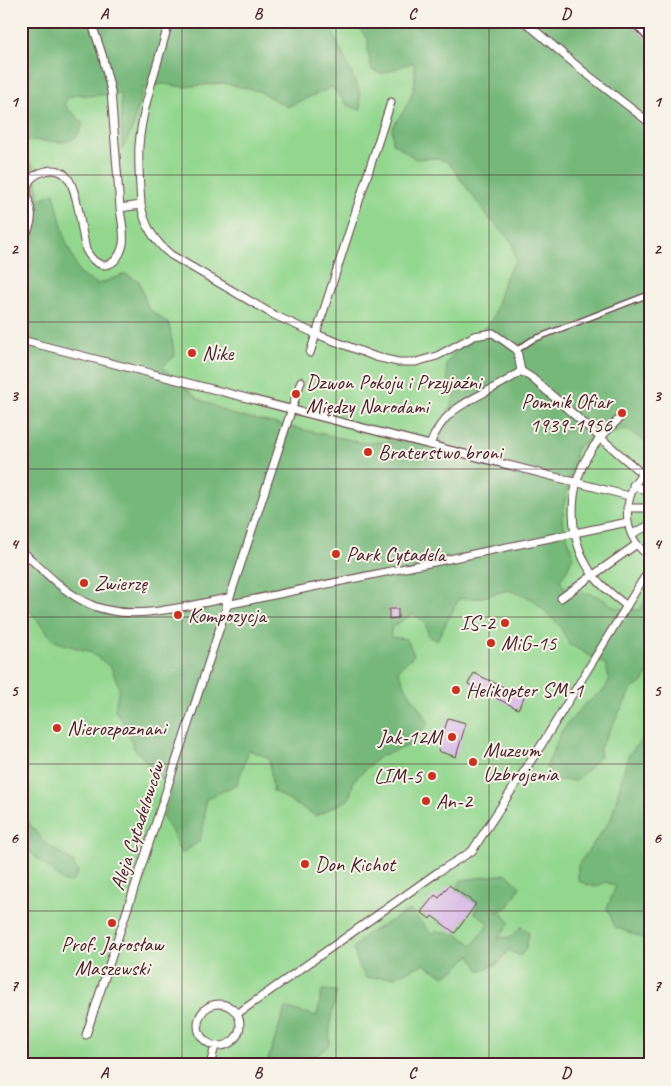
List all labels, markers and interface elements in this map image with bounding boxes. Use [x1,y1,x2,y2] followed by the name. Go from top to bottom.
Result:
[100,4,110,24] text: A
[254,4,264,24] text: B
[408,4,418,24] text: C
[561,4,572,24] text: D
[10,92,19,112] text: 1
[653,92,662,112] text: 1
[10,239,19,259] text: 2
[653,239,662,259] text: 2
[202,340,235,366] place label: Nike
[186,347,198,359] marker: Nike
[306,369,484,419] place label: Dzwon Pokoju i Przyjaźni Między Narodami
[10,386,19,406] text: 3
[653,386,662,406] text: 3
[290,388,302,400] marker: Dzwon Pokoju i Przyjaźni Między Narodami
[521,388,614,438] place label: Pomnik Ofiar 1939-1956
[616,407,628,419] marker: Pomnik Ofiar 1939-1956
[378,439,505,465] place label: Braterstwo broni
[362,446,374,458] marker: Braterstwo broni
[10,534,19,554] text: 4
[653,534,662,554] text: 4
[346,541,447,567] place label: Park Cytadela
[330,548,342,560] marker: Park Cytadela
[94,570,149,596] place label: Zwierzę
[78,577,90,589] marker: Zwierzę
[188,602,268,628] place label: Kompozycja
[172,609,184,621] marker: Kompozycja
[460,610,497,636] place label: IS-2
[499,617,511,629] marker: IS-2
[501,630,558,656] place label: MiG-15
[485,637,497,649] marker: MiG-15
[466,677,585,703] place label: Helikopter SM-1
[11,681,20,701] text: 5
[654,681,663,701] text: 5
[450,684,462,696] marker: Helikopter SM-1
[67,715,169,741] place label: Nierozpoznani
[51,722,63,734] marker: Nierozpoznani
[377,724,444,750] place label: Jak-12M
[446,731,458,743] marker: Jak-12M
[483,737,560,787] place label: Muzeum Uzbrojenia
[104,756,171,894] street label: Aleja Cytadelowców
[467,756,479,768] marker: Muzeum Uzbrojenia
[374,763,424,789] place label: LIM-5
[426,770,438,782] marker: LIM-5
[436,788,474,814] place label: An-2
[420,795,432,807] marker: An-2
[10,828,19,848] text: 6
[653,828,662,848] text: 6
[315,851,397,877] place label: Don Kichot
[299,858,311,870] marker: Don Kichot
[106,917,118,929] marker: Prof. Jarosław Maszewski
[61,931,165,981] place label: Prof. Jarosław Maszewski
[10,976,19,996] text: 7
[653,976,662,996] text: 7
[100,1063,110,1083] text: A
[254,1063,264,1083] text: B
[408,1063,418,1083] text: C
[561,1063,572,1083] text: D

